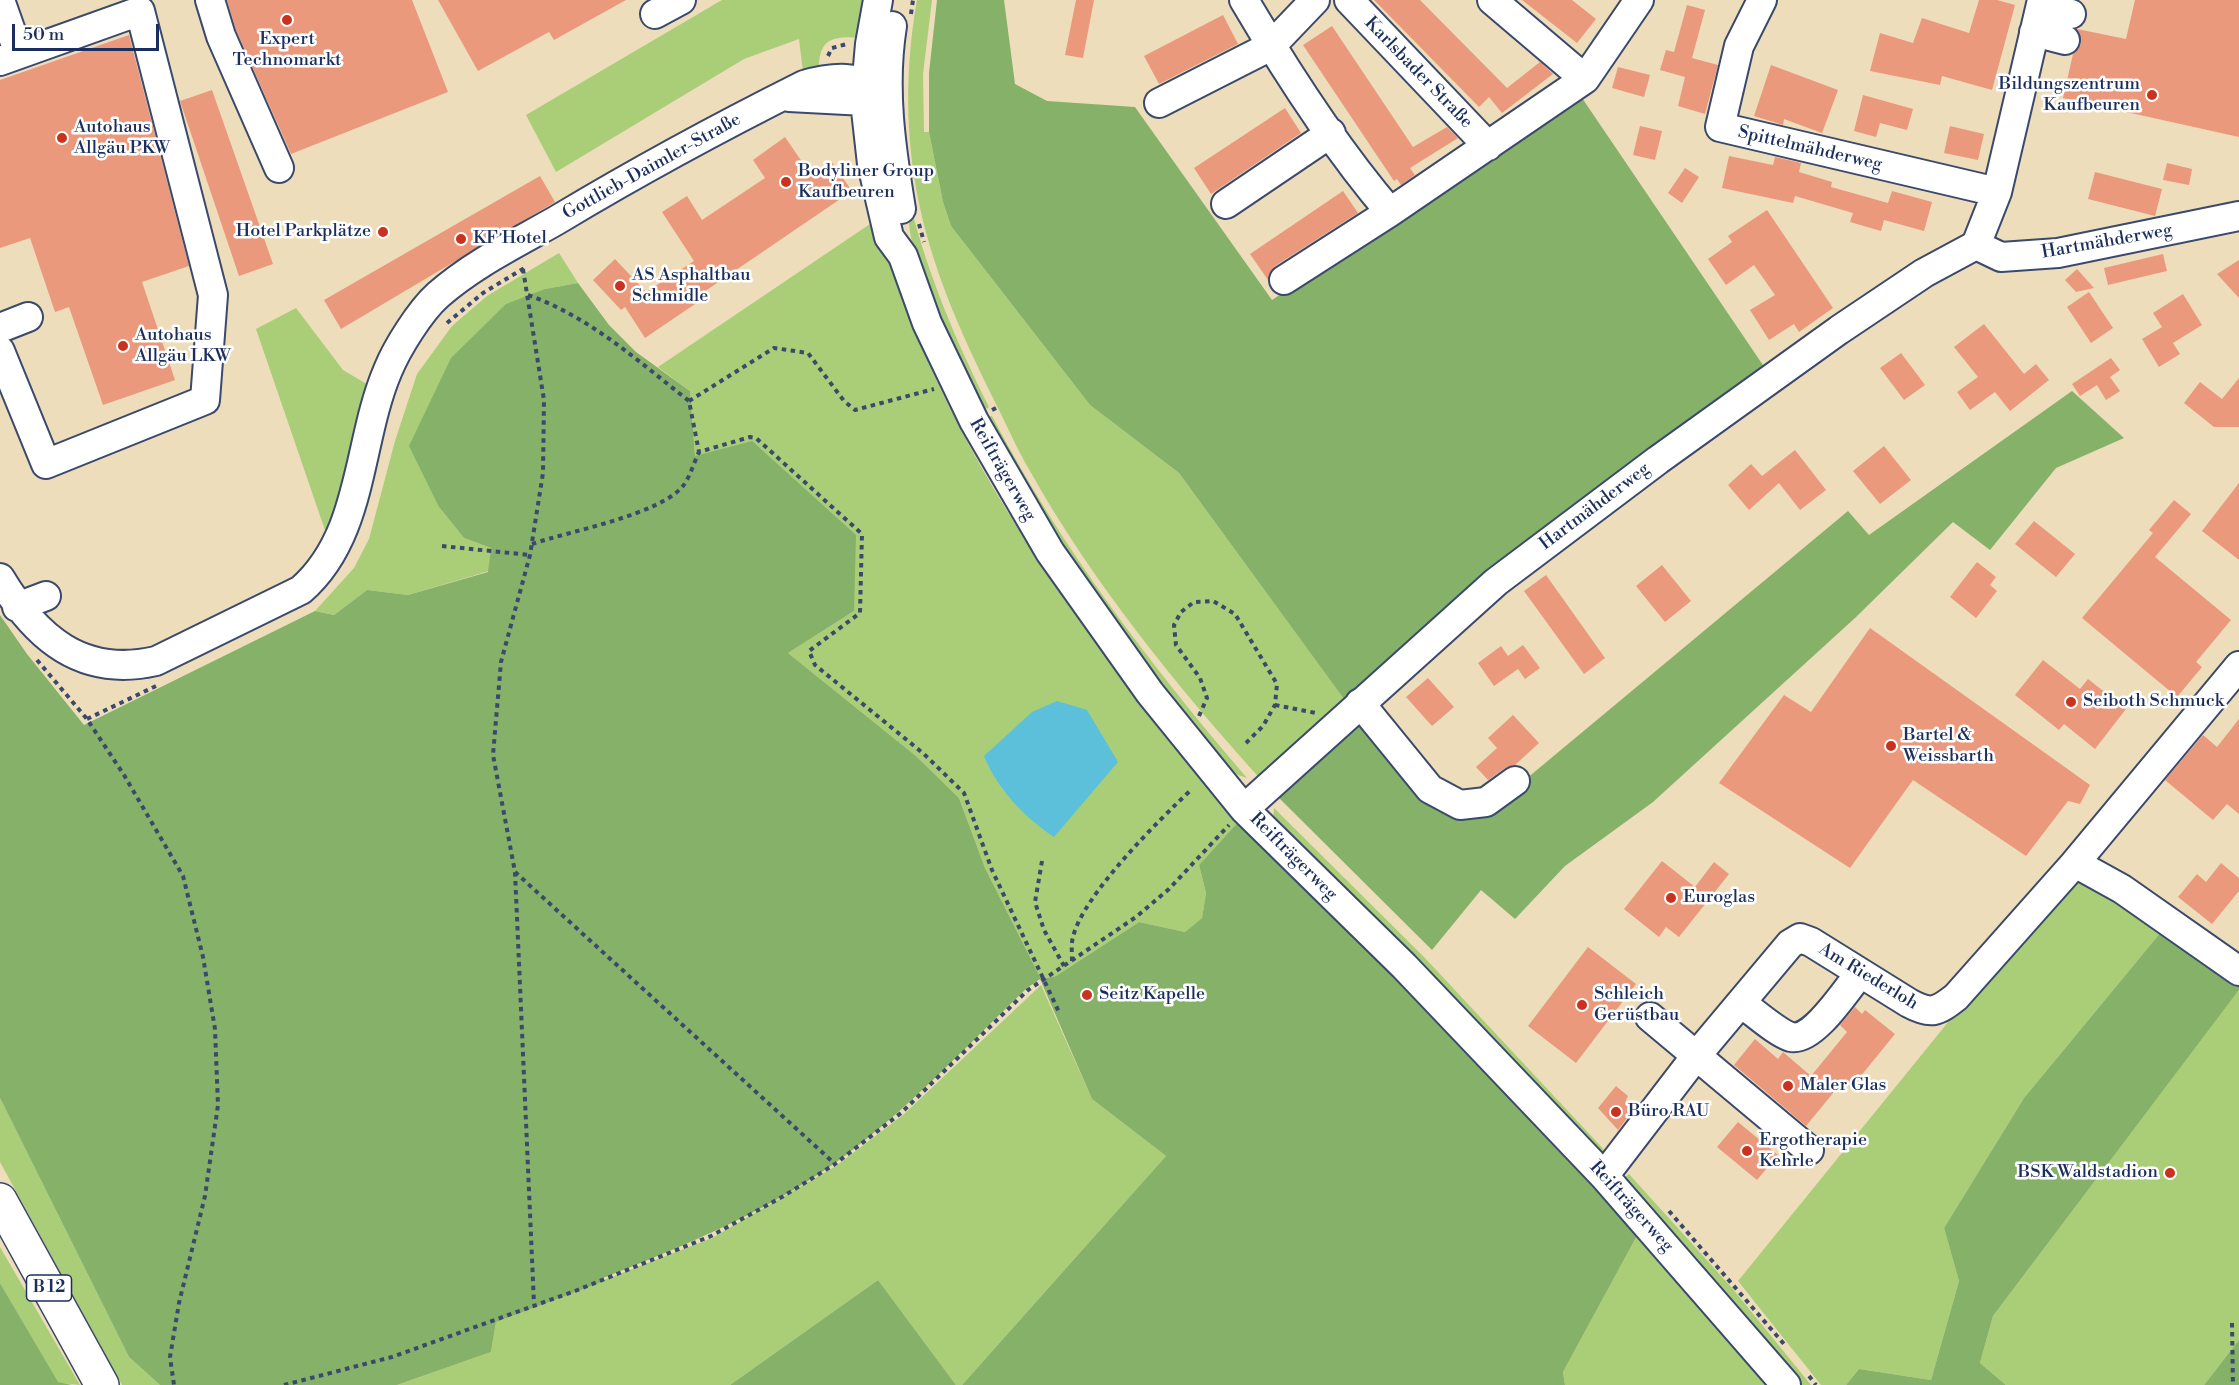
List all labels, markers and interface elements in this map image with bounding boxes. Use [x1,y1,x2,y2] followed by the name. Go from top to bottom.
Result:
[15,12,162,50] scale bar
[280,13,294,27] marker: Expert Technomarkt
[1359,13,1477,133] street label: Karlsbader Straße
[23,23,64,46] text: 50 m
[233,29,341,72] place label: Expert Technomarkt
[1999,74,2140,116] place label: Bildungszentrum Kaufbeuren
[2145,88,2159,102] marker: Bildungszentrum Kaufbeuren
[559,109,745,225] street label: Gottlieb-Daimler-Straße
[74,117,170,160] place label: Autohaus Allgäu PKW
[1736,122,1884,176] street label: Spittelmähderweg
[55,131,69,145] marker: Autohaus Allgäu PKW
[798,161,934,204] place label: Bodyliner Group Kaufbeuren
[779,175,793,189] marker: Bodyliner Group Kaufbeuren
[2040,220,2174,264] street label: Hartmähderweg
[236,221,371,243] place label: Hotel Parkplätze
[376,225,390,239] marker: Hotel Parkplätze
[473,228,547,250] place label: KF Hotel
[454,232,468,246] marker: KF Hotel
[632,265,750,308] place label: AS Asphaltbau Schmidle
[613,279,627,293] marker: AS Asphaltbau Schmidle
[135,325,231,368] place label: Autohaus Allgäu LKW
[116,339,130,353] marker: Autohaus Allgäu LKW
[964,415,1040,525] street label: Reifträgerweg
[1536,459,1654,555] street label: Hartmähderweg
[2083,691,2224,713] place label: Seiboth Schmuck
[2064,695,2078,709] marker: Seiboth Schmuck
[1903,725,1994,768] place label: Bartel & Weissbarth
[1884,739,1898,753] marker: Bartel & Weissbarth
[1245,809,1341,905] street label: Reifträgerweg
[1683,887,1755,909] place label: Euroglas
[1664,891,1678,905] marker: Euroglas
[1814,939,1922,1015] street label: Am Riederloh
[1099,984,1205,1006] place label: Seitz Kapelle
[1594,984,1679,1026] place label: Schleich Gerüstbau
[1080,988,1094,1002] marker: Seitz Kapelle
[1575,998,1589,1012] marker: Schleich Gerüstbau
[1800,1075,1887,1097] place label: Maler Glas
[1781,1079,1795,1093] marker: Maler Glas
[1628,1101,1709,1123] place label: Büro RAU
[1609,1105,1623,1119] marker: Büro RAU
[1759,1130,1867,1172] place label: Ergotherapie Kehrle
[1740,1144,1754,1158] marker: Ergotherapie Kehrle
[1584,1157,1678,1257] street label: Reifträgerweg
[2018,1162,2158,1184] place label: BSK Waldstadion
[2163,1166,2177,1180] marker: BSK Waldstadion
[26,1275,72,1301] road number: B 12

